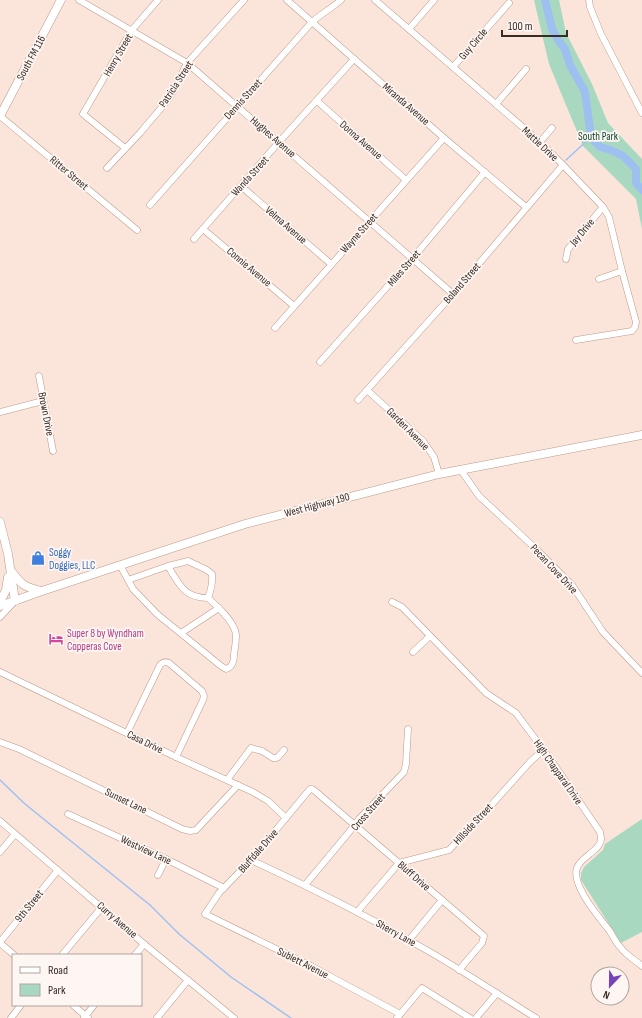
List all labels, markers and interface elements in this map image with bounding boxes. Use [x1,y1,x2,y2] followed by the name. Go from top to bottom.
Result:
[502,12,567,38] scale bar
[508,19,533,34] text: 100 m
[456,26,490,62] street label: Guy Circle
[101,31,136,79] street label: Henry Street
[14,33,48,83] street label: South FM 116
[156,58,196,110] street label: Patricia Street
[221,76,265,122] street label: Dennis Street
[380,80,432,128] street label: Miranda Avenue
[247,114,299,160] street label: Hughes Avenue
[337,118,385,162] street label: Donna Avenue
[519,124,561,164] street label: Mattie Drive
[578,130,619,143] park label: South Park
[47,153,91,193] street label: Ritter Street
[229,153,272,199] street label: Wanda Street
[262,203,310,247] street label: Velma Avenue
[338,210,381,256] street label: Wayne Street
[566,216,597,249] street label: Jay Drive
[224,245,274,289] street label: Connie Avenue
[385,247,424,289] street label: Miles Street
[441,259,484,306] street label: Boland Street
[35,391,57,437] street label: Brown Drive
[384,405,432,453] street label: Garden Avenue
[283,490,351,520] street label: West Highway 190
[528,541,580,597] street label: Pecan Cove Drive
[49,546,95,572] place label: Soggy Doggies, LLC
[30,550,46,566] shop icon: Soggy Doggies, LLC
[67,627,144,653] place label: Super 8 by Wyndham Copperas Cove
[48,631,64,647] hotel icon: Super 8 by Wyndham Copperas Cove
[125,728,165,756] street label: Casa Drive
[531,737,585,807] street label: High Chapparal Drive
[103,785,149,817] street label: Sunset Lane
[348,790,388,833] street label: Cross Street
[451,800,496,847] street label: Hillside Street
[235,826,281,876] street label: Bluffdale Drive
[118,833,174,867] street label: Westview Lane
[395,858,433,894] street label: Bluff Drive
[12,887,46,925] street label: 9th Street
[94,899,140,941] street label: Curry Avenue
[374,917,418,949] street label: Sherry Lane
[275,945,331,981] street label: Sublett Avenue
[12,954,142,1006] legend
[48,963,68,978] text: Road
[590,966,630,1006] north arrow
[48,983,66,998] text: Park
[601,988,612,1002] text: N

